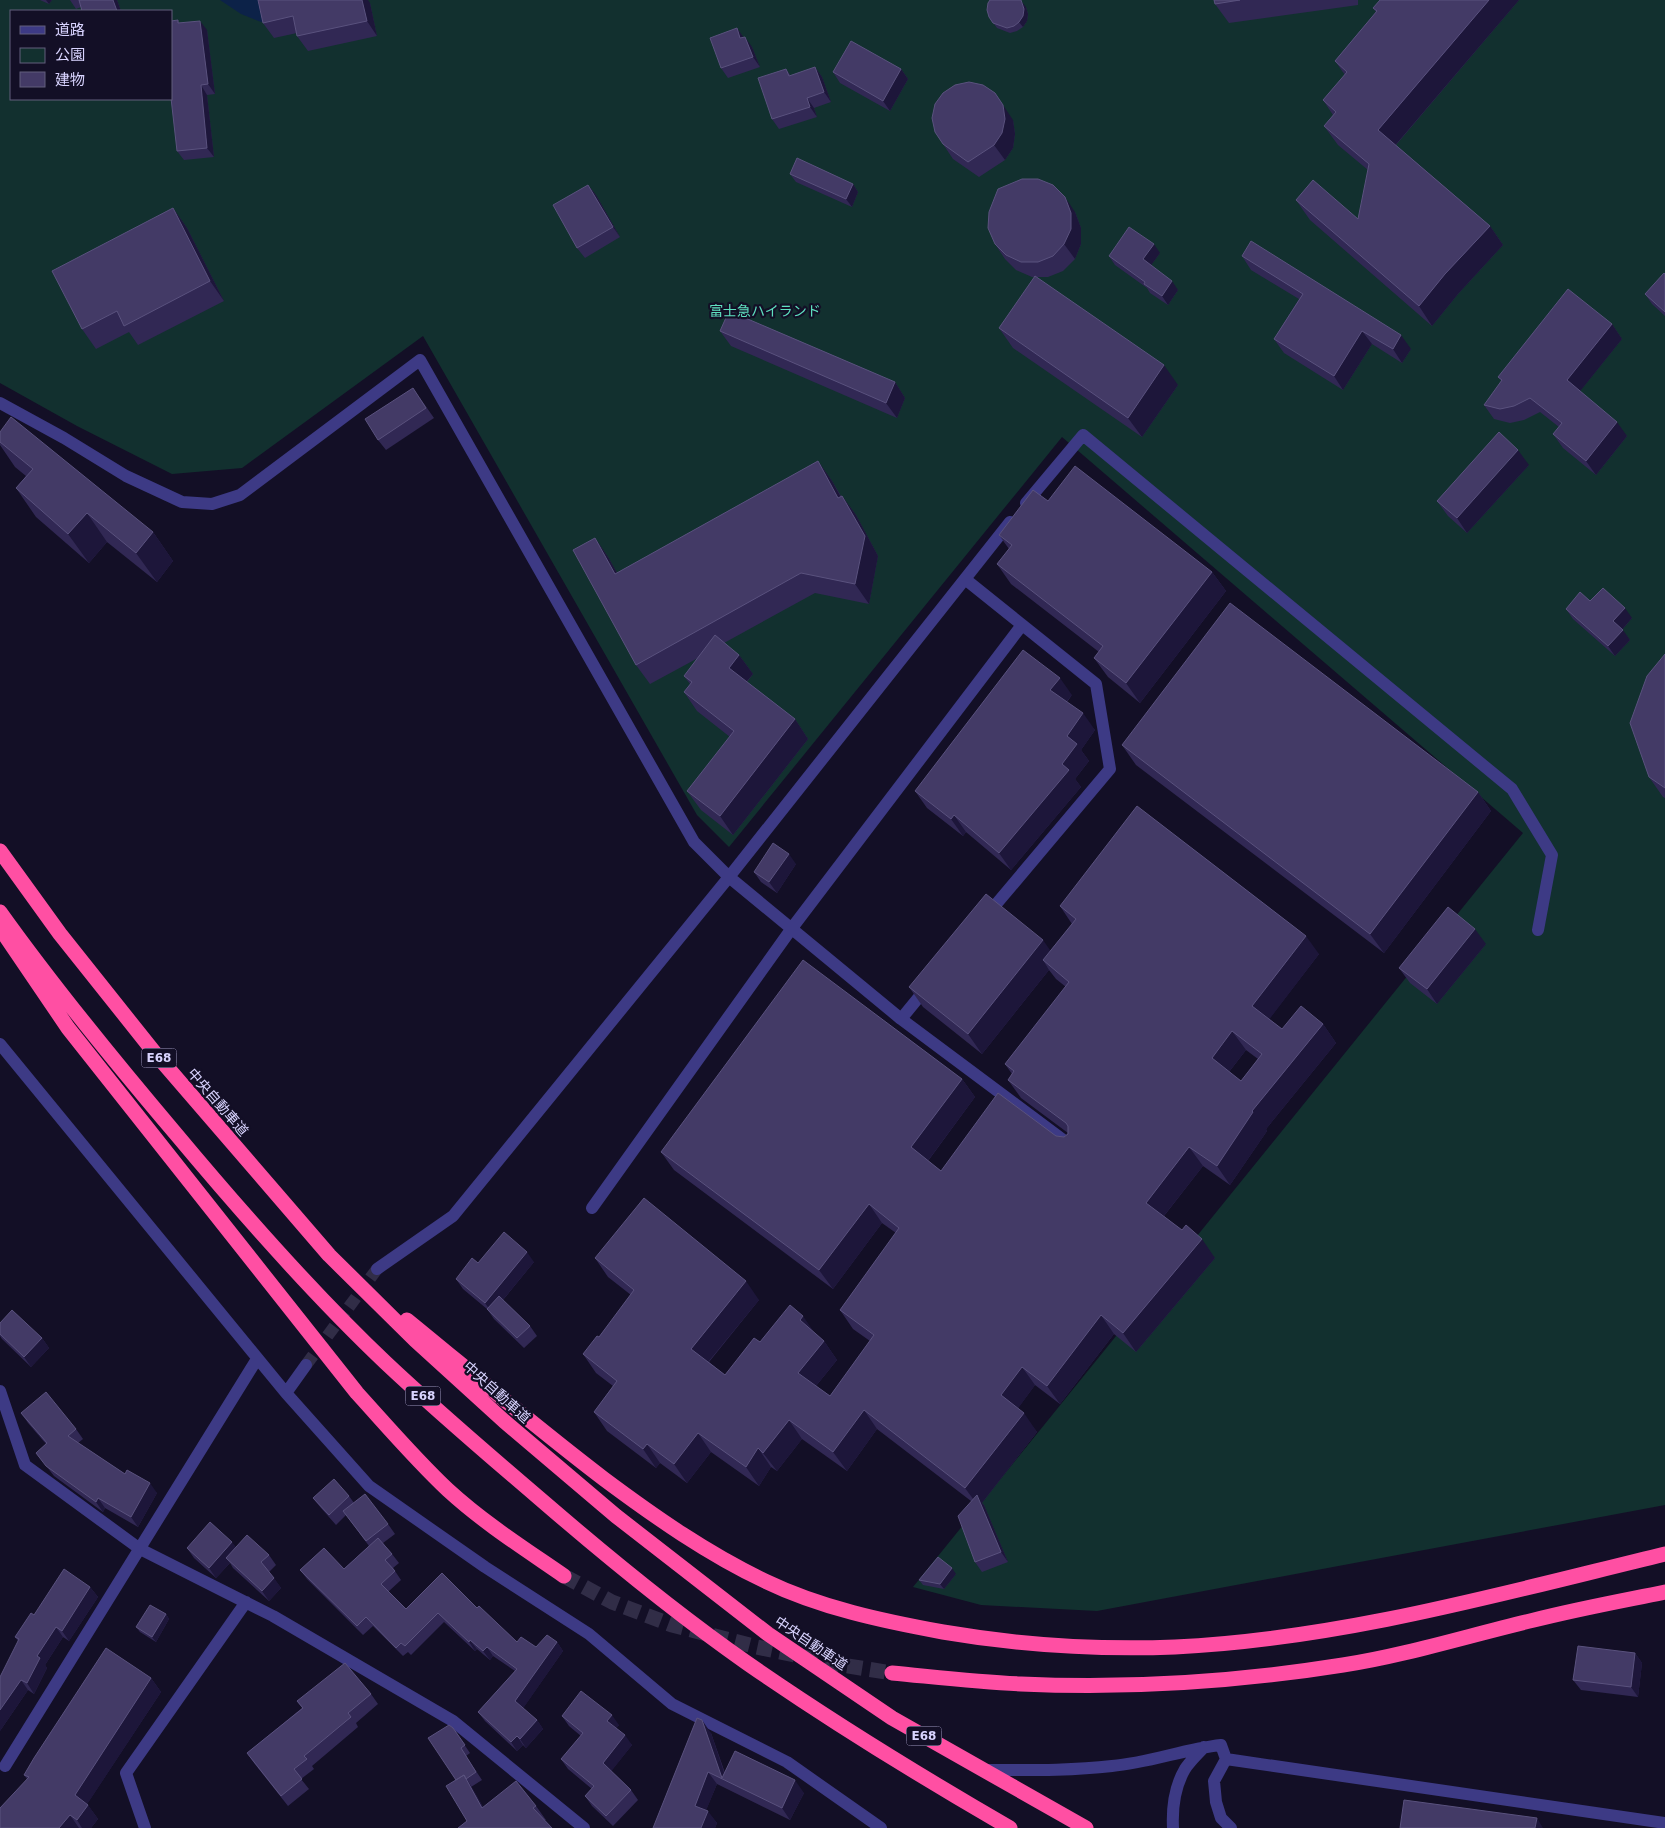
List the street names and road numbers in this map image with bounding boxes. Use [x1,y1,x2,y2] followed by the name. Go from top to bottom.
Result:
[142,1048,176,1068] road number: E68
[184,1065,252,1139] street label: 中央自動車道
[460,1358,534,1426] street label: 中央自動車道
[406,1386,440,1405] road number: E68
[772,1613,850,1673] street label: 中央自動車道
[906,1726,942,1745] road number: E68

